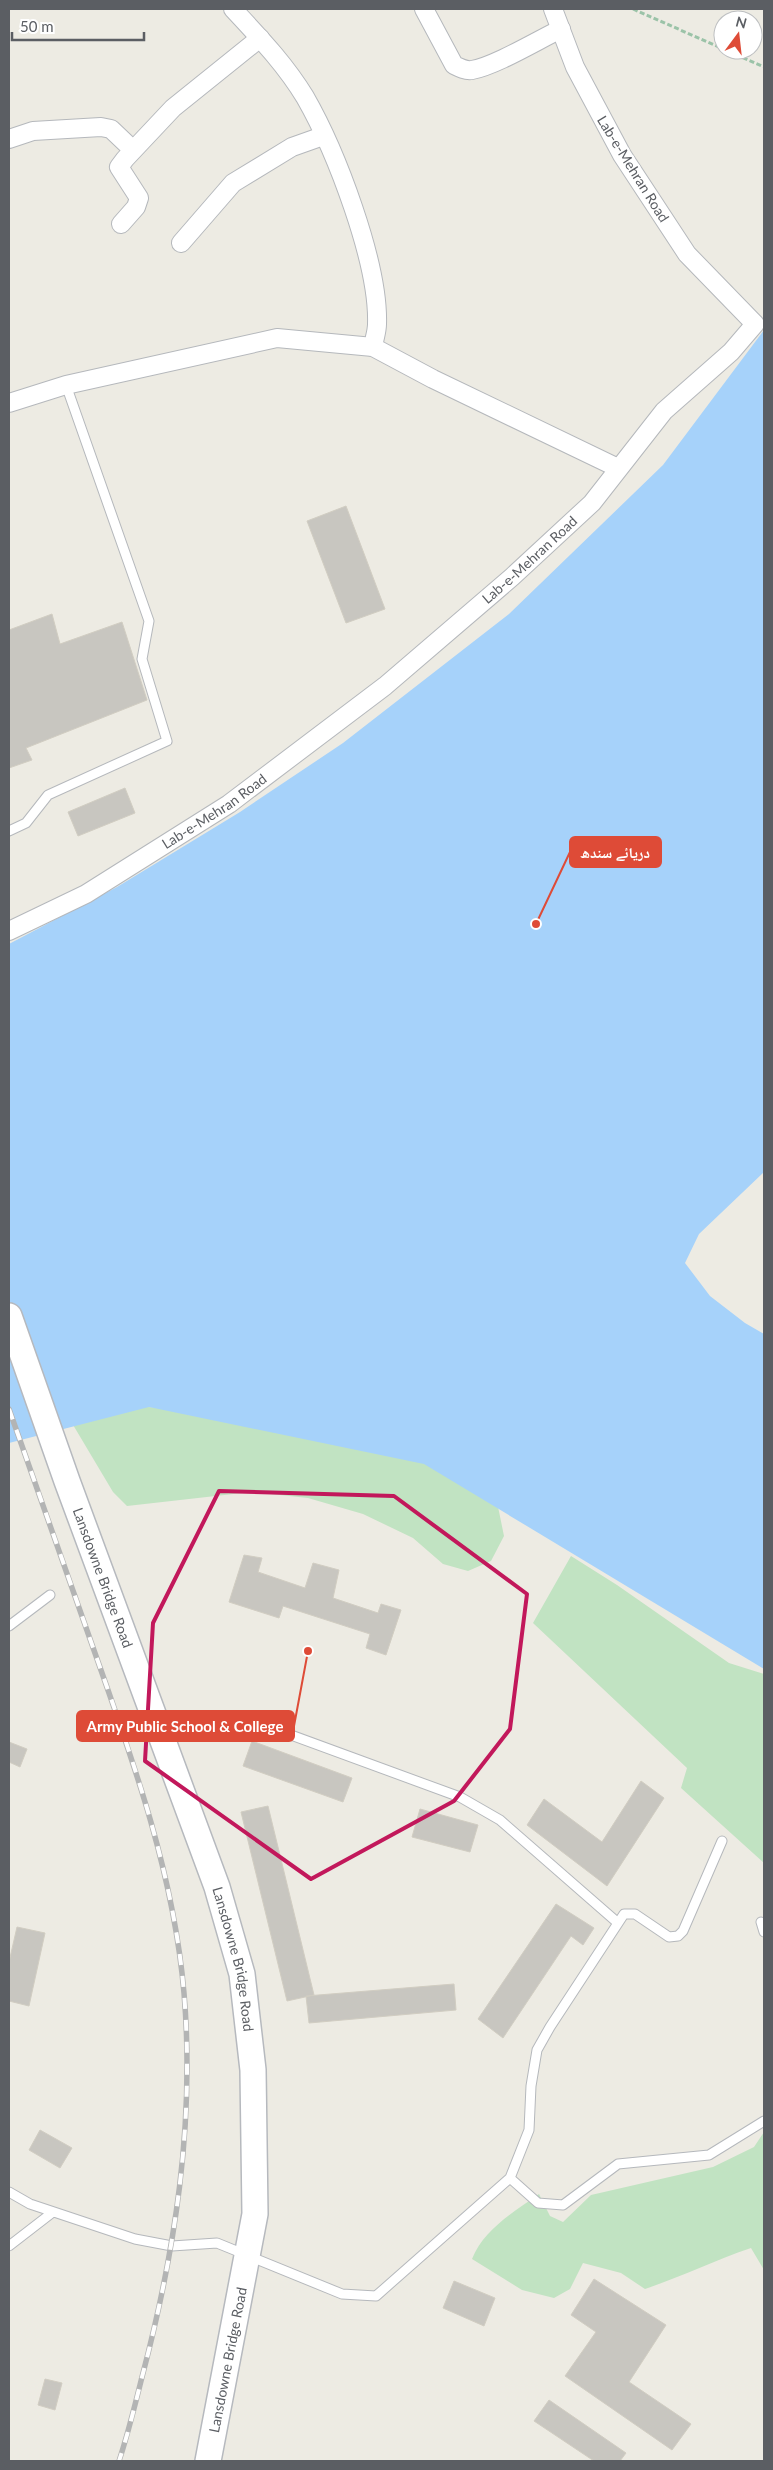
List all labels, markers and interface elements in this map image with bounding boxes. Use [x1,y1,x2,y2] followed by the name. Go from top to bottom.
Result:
[12,10,145,42] scale bar
[713,10,763,60] north arrow
[734,12,749,32] text: N
[20,17,54,35] text: 50 m
[594,112,673,225] street label: Lab-e-Mehran Road
[478,512,580,607] street label: Lab-e-Mehran Road
[159,770,270,852] street label: Lab-e-Mehran Road
[570,837,661,867] callout: دریائے سندھ
[580,843,650,861] text: دریائے سندھ
[70,1505,137,1650] street label: Lansdowne Bridge Road
[77,1711,294,1741] callout: Army Public School & College
[86,1717,283,1735] text: Army Public School & College
[209,1885,258,2032] street label: Lansdowne Bridge Road
[205,2286,250,2434] street label: Lansdowne Bridge Road

